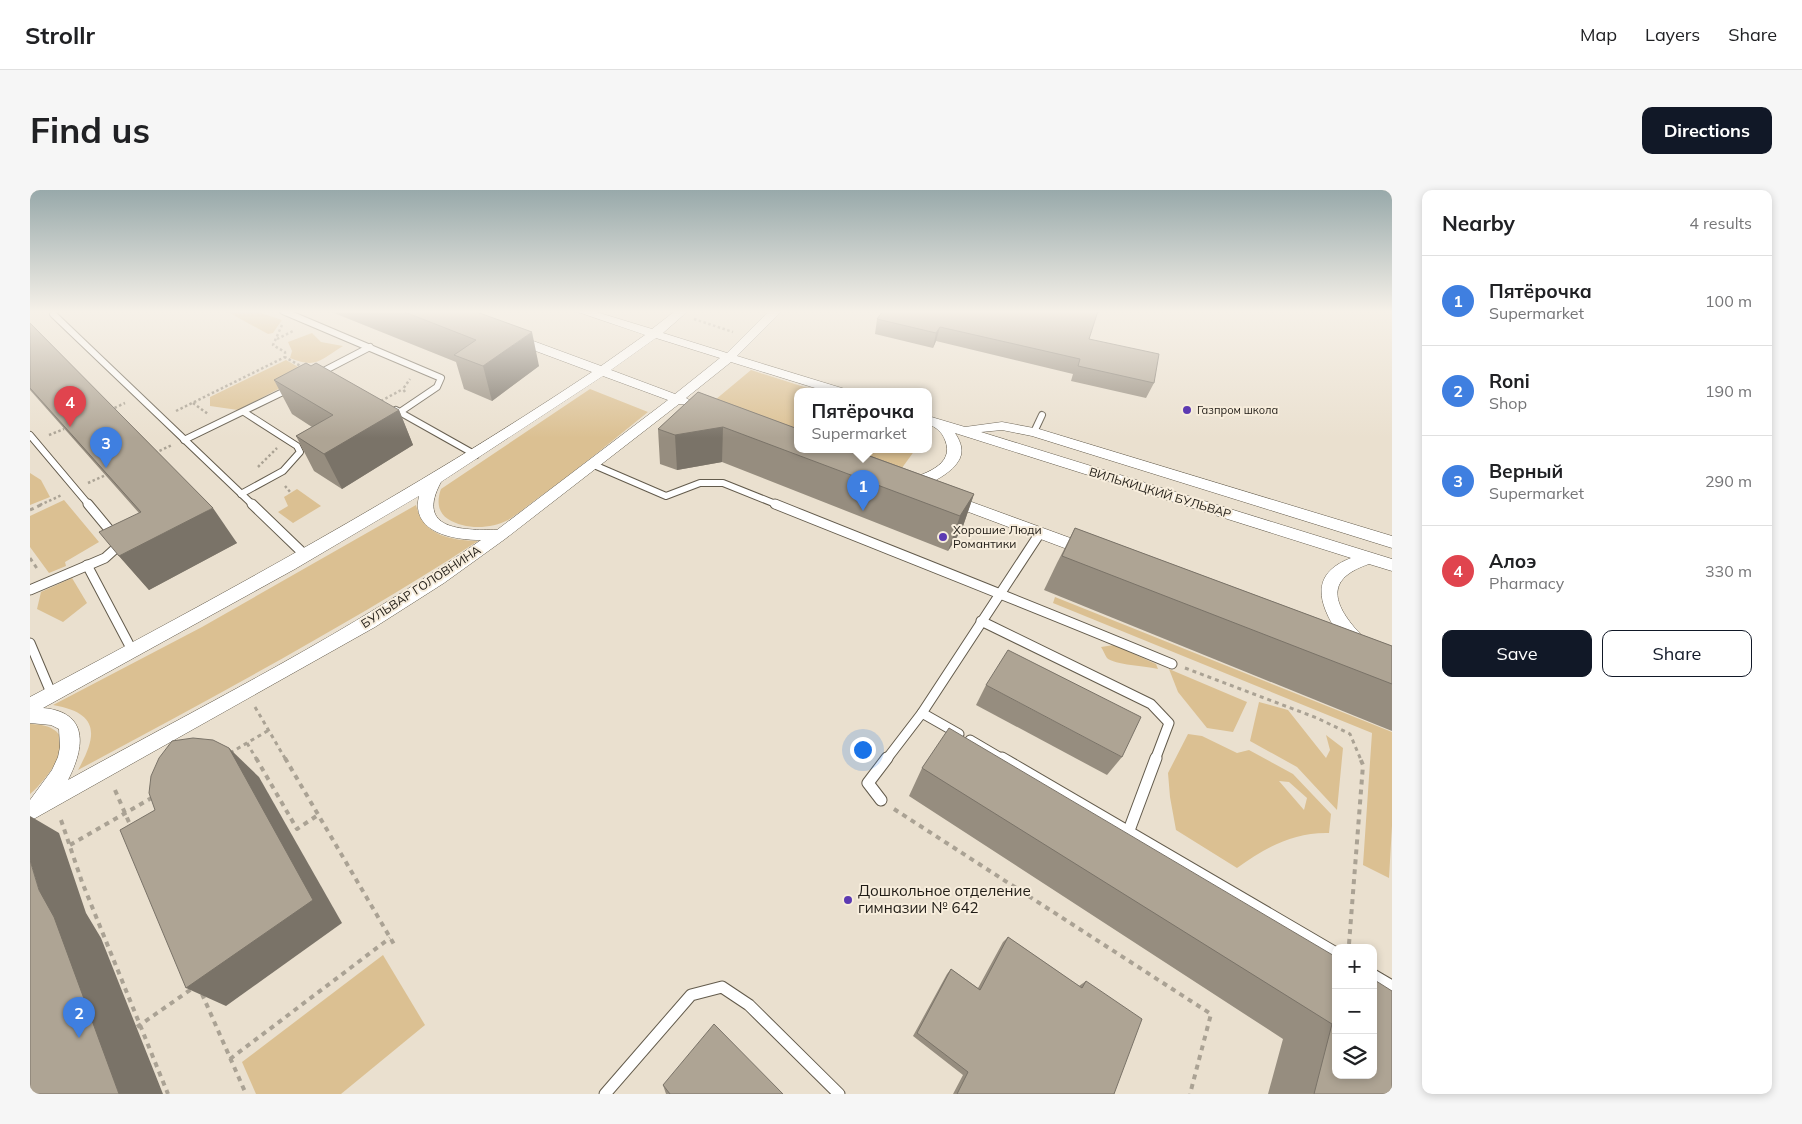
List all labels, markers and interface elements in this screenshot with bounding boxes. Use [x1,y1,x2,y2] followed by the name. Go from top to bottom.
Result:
[25,20,95,50] text: Strollr
[1580,23,1617,46] text: Map
[1645,23,1700,46] text: Layers
[1728,23,1777,46] text: Share
[1642,107,1772,154] button: Directions
[30,108,150,152] text: Find us
[1442,210,1515,236] text: Nearby
[1689,213,1752,233] text: 4 results
[1489,279,1592,303] text: Пятёрочка
[1453,291,1463,311] text: 1
[1705,291,1752,311] text: 100 m
[1489,303,1584,323] text: Supermarket
[1489,369,1530,393] text: Roni
[1453,381,1463,401] text: 2
[1705,381,1752,401] text: 190 m
[54,386,86,427] pin: 4
[794,388,932,453] popup
[1489,393,1527,413] text: Shop
[812,399,914,423] text: Пятёрочка
[1197,403,1278,417] place label: Газпром школа
[1181,404,1193,416] marker: Газпром школа
[812,423,907,443] text: Supermarket
[90,427,122,468] pin: 3
[1489,459,1563,483] text: Верный
[1087,464,1233,521] street label: ВИЛЬКИЦКИЙ БУЛЬВАР
[847,470,879,511] pin: 1
[1453,471,1463,491] text: 3
[1705,471,1752,491] text: 290 m
[1489,483,1584,503] text: Supermarket
[953,522,1042,551] place label: Хорошие Люди Романтики
[937,531,949,543] marker: Хорошие Люди Романтики
[358,542,484,631] street label: БУЛЬВАР ГОЛОВНИНА
[1489,549,1537,573] text: Алоэ
[1453,561,1463,581] text: 4
[1705,561,1752,581] text: 330 m
[1489,573,1564,593] text: Pharmacy
[1442,630,1592,677] button: Save
[1602,630,1752,677] button: Share
[850,737,876,763] your location
[858,881,1031,917] place label: Дошкольное отделение гимназии № 642
[842,894,854,906] marker: Дошкольное отделение гимназии № 642
[1332,944,1377,1079] map controls
[1332,944,1377,989] button: +
[1332,989,1377,1034] button: −
[63,997,95,1038] pin: 2
[1332,1034,1377,1079] button: layers

